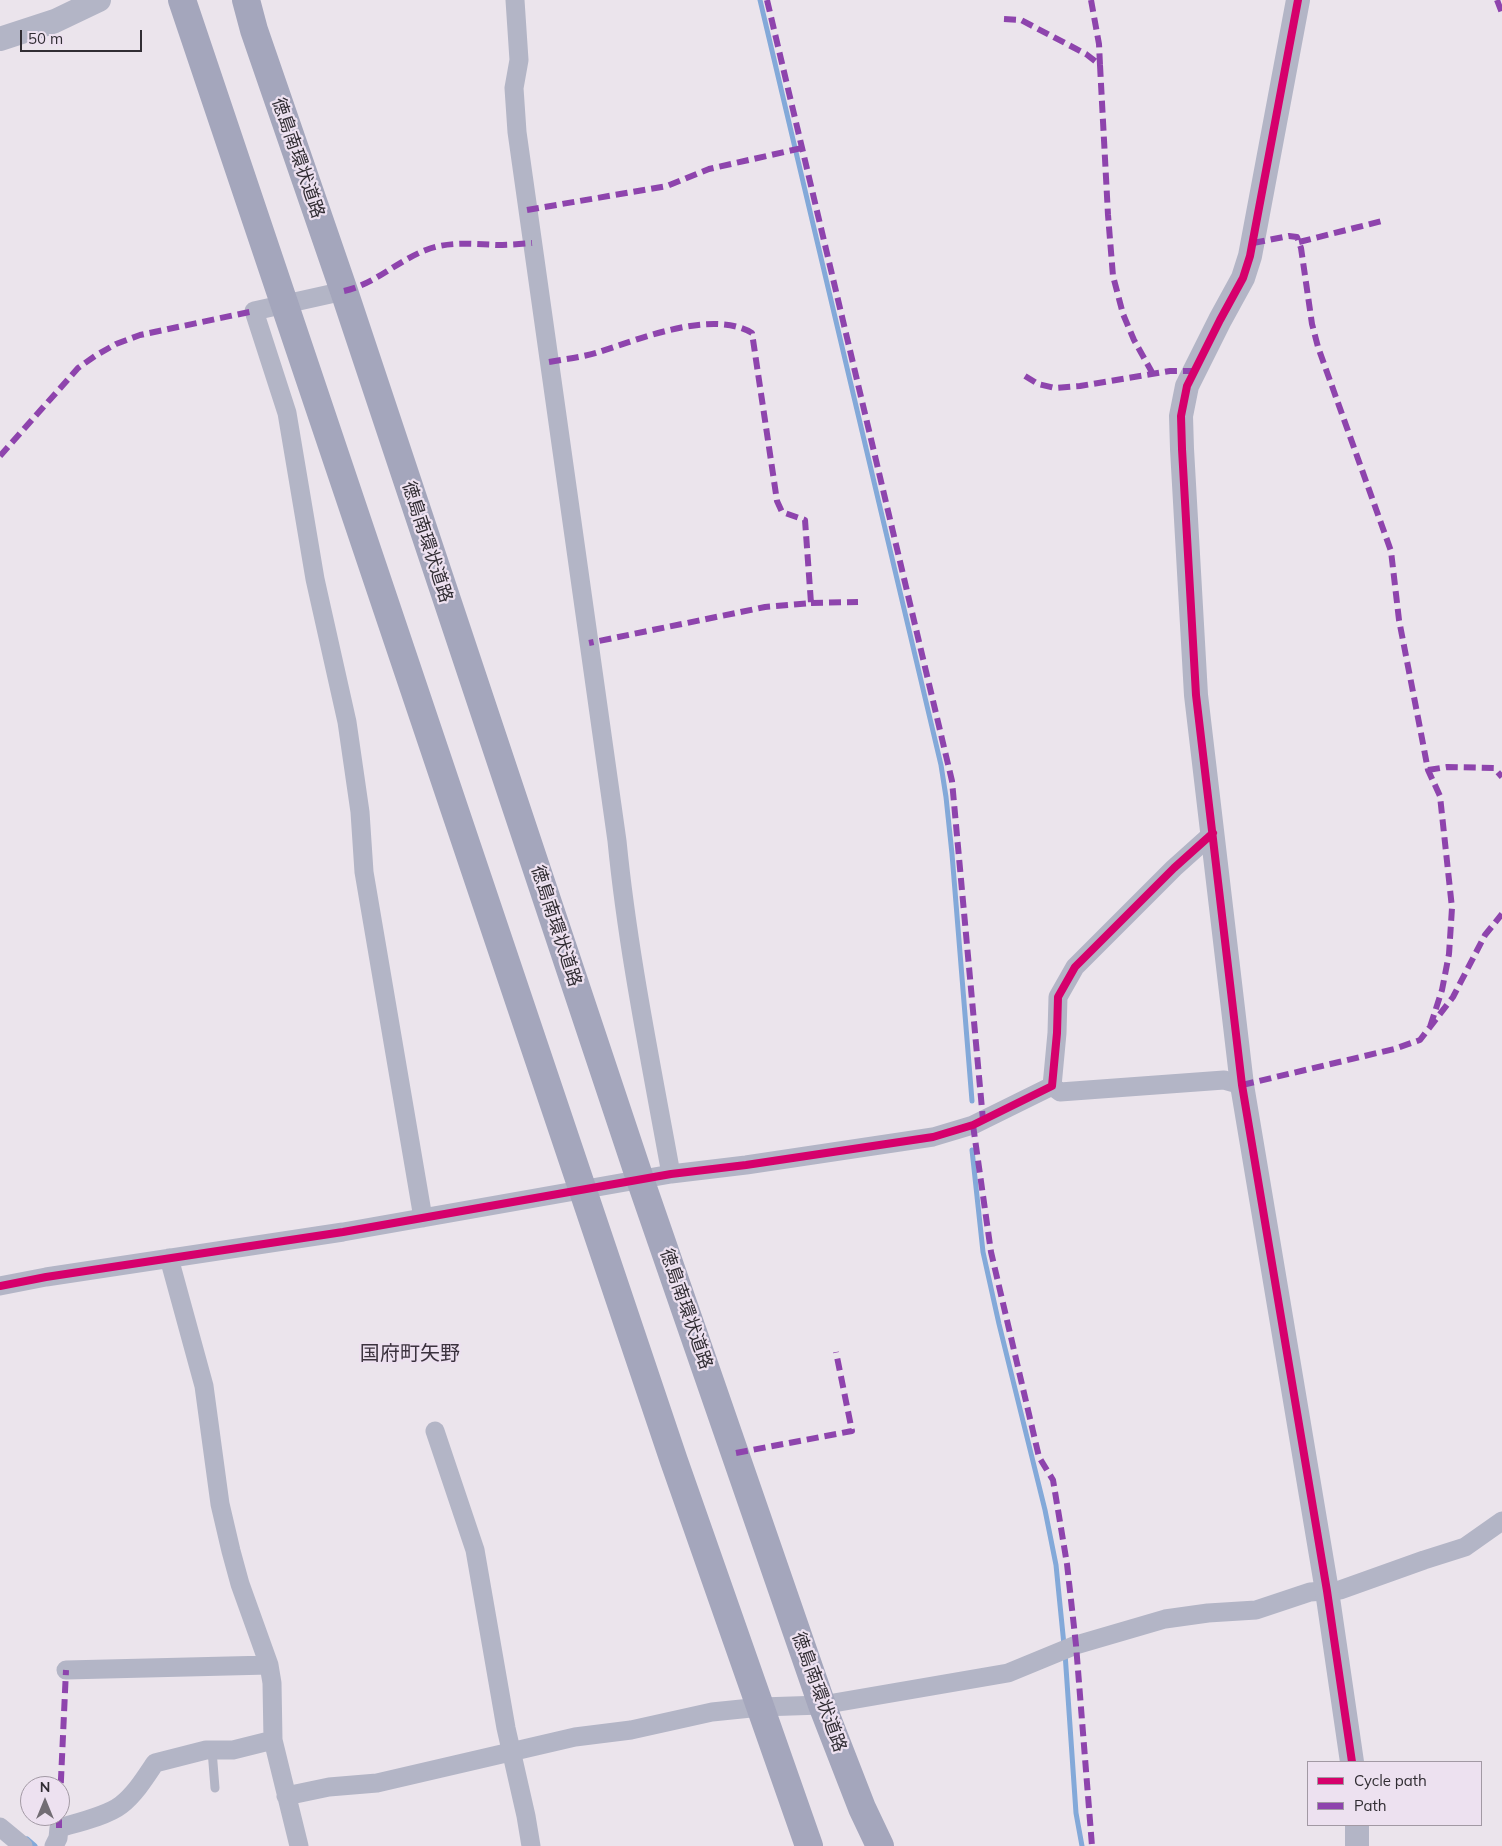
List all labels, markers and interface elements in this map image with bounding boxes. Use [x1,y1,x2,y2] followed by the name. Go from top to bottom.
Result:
[22,20,145,52] scale bar
[28,29,63,48] text: 50 m
[267,95,329,221] street label: 徳島南環状道路
[397,479,457,605] street label: 徳島南環状道路
[526,863,586,989] street label: 徳島南環状道路
[655,1246,717,1372] street label: 徳島南環状道路
[360,1342,460,1366] district label: 国府町矢野
[787,1629,851,1755] street label: 徳島南環状道路
[1307,1761,1482,1826] legend
[1354,1771,1427,1790] text: Cycle path
[20,1776,70,1826] north arrow
[40,1778,50,1796] text: N
[1354,1796,1386,1815] text: Path

